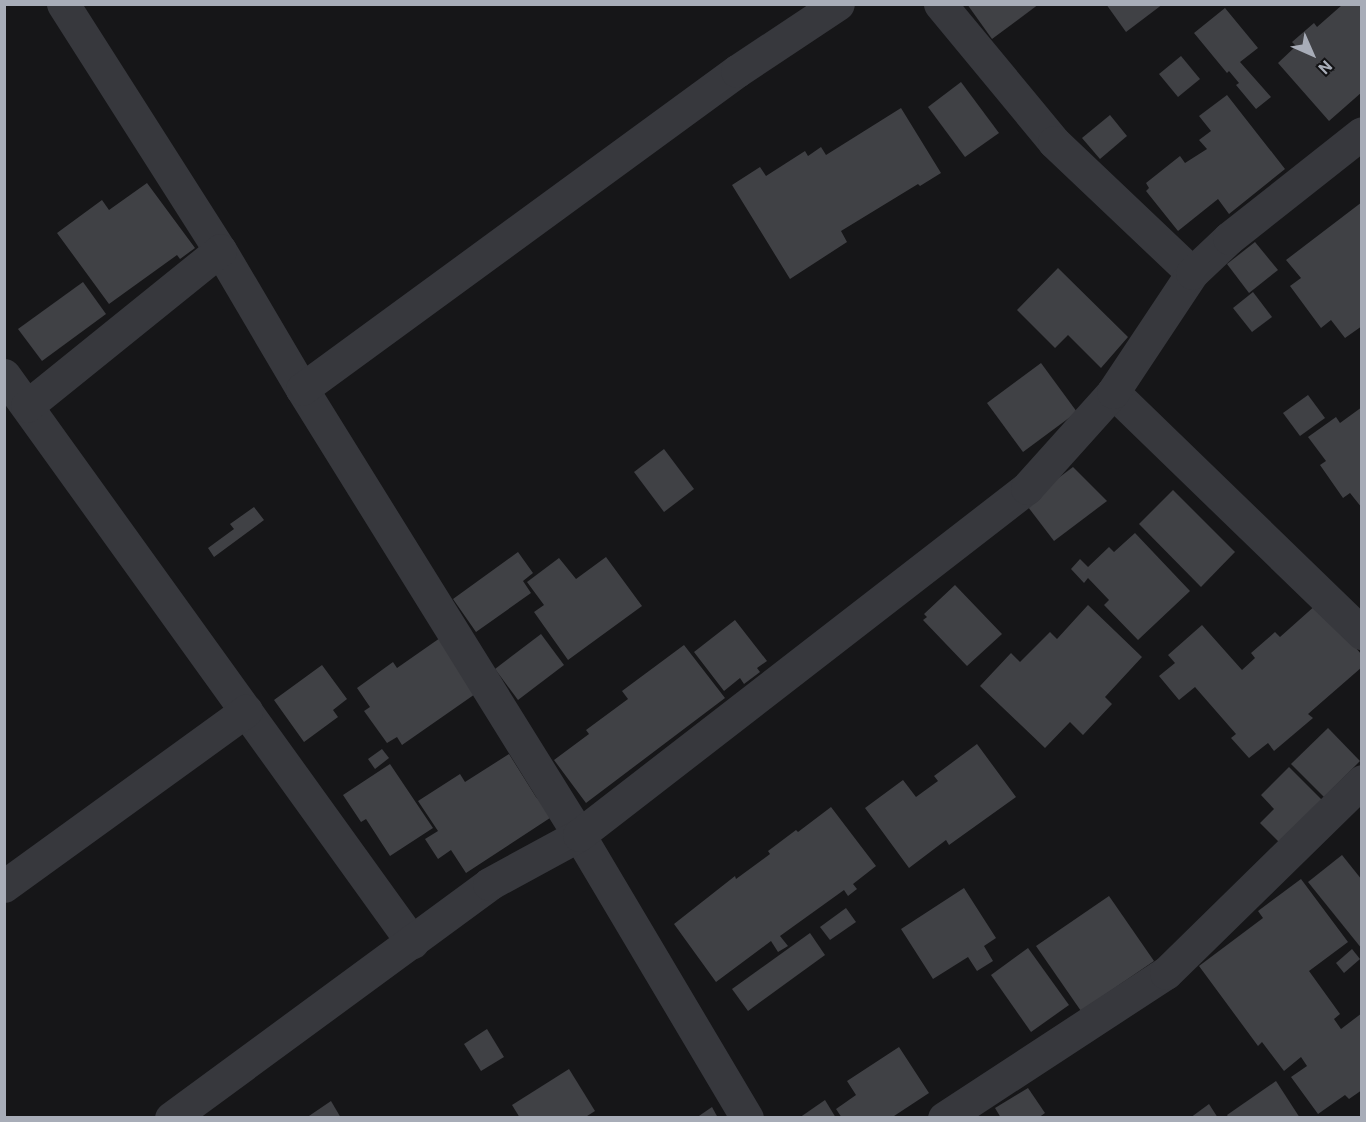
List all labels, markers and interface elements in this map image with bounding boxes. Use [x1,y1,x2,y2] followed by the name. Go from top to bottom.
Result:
[1282,24,1342,84] north arrow
[1314,56,1336,78] text: N

